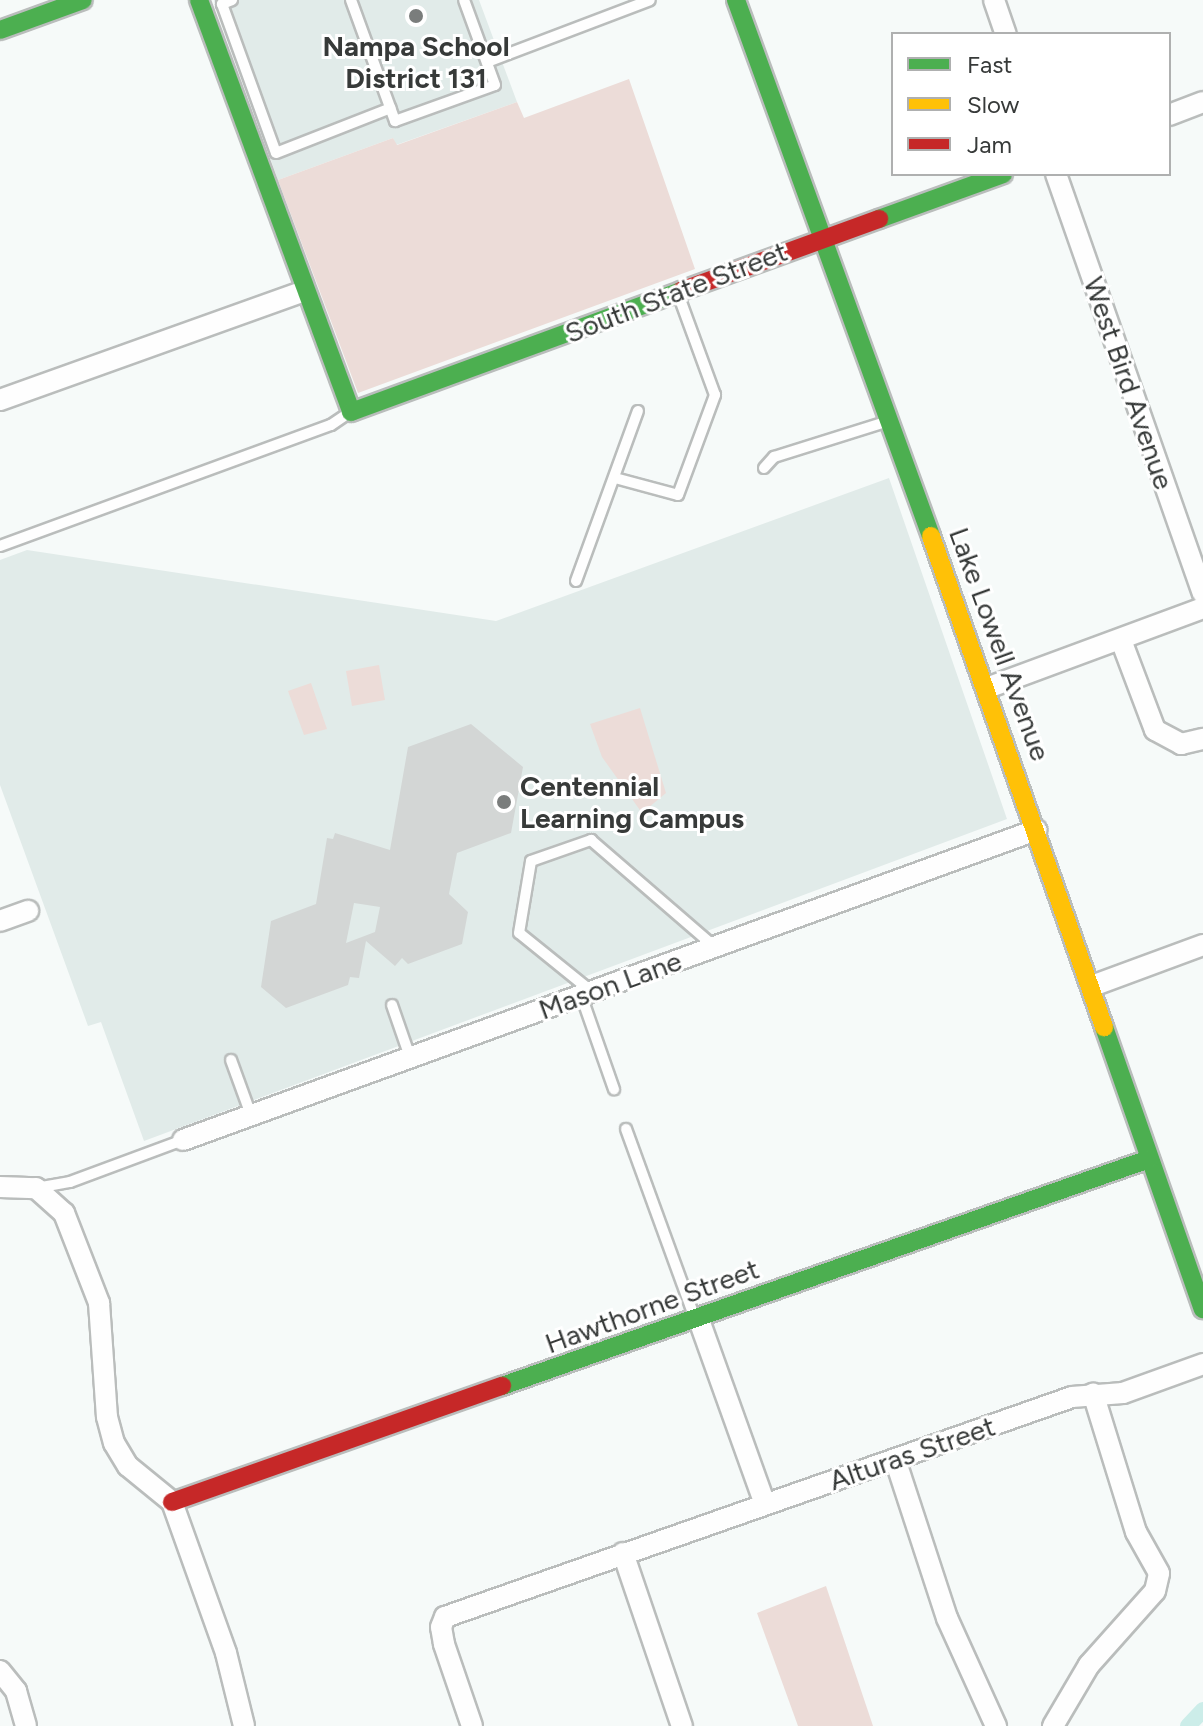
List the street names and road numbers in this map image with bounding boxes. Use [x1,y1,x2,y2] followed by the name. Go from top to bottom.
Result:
[560,234,792,350] street label: South State Street
[1077,272,1181,494] street label: West Bird Avenue
[942,523,1058,765] street label: Lake Lowell Avenue
[534,944,686,1026] street label: Mason Lane
[540,1252,764,1360] street label: Hawthorne Street
[825,1409,999,1497] street label: Alturas Street

